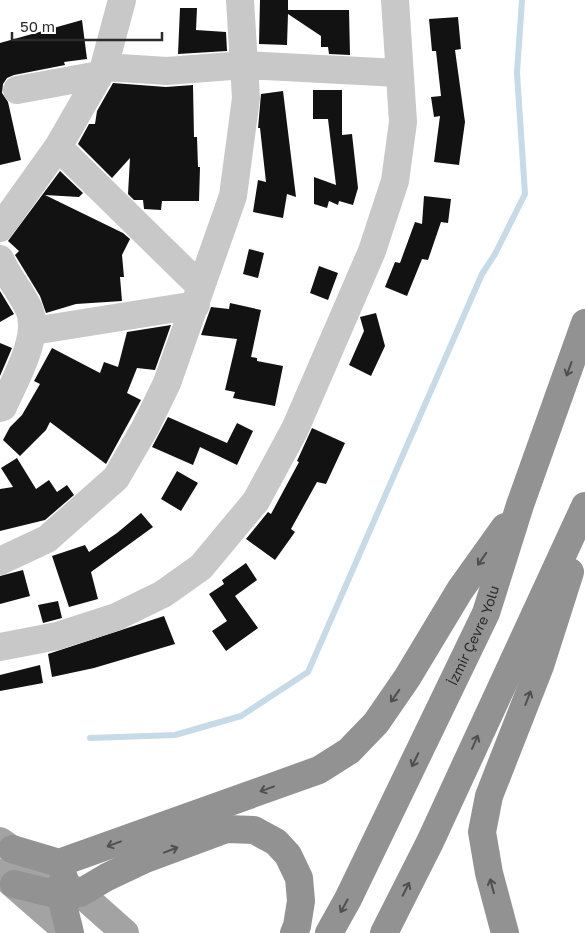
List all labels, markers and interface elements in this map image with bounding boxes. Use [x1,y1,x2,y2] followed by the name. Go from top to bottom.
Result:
[12,10,162,42] scale bar
[20,17,55,35] text: 50 m
[564,361,573,377] one-way arrow
[477,552,487,566] one-way arrow
[443,583,502,688] street label: İzmir Çevre Yolu
[390,689,400,703] one-way arrow
[524,691,533,706] one-way arrow
[470,735,480,750] one-way arrow
[410,752,419,767] one-way arrow
[260,785,275,794] one-way arrow
[107,840,123,849] one-way arrow
[163,845,178,854] one-way arrow
[487,878,497,894] one-way arrow
[401,882,411,897] one-way arrow
[339,898,349,913] one-way arrow

